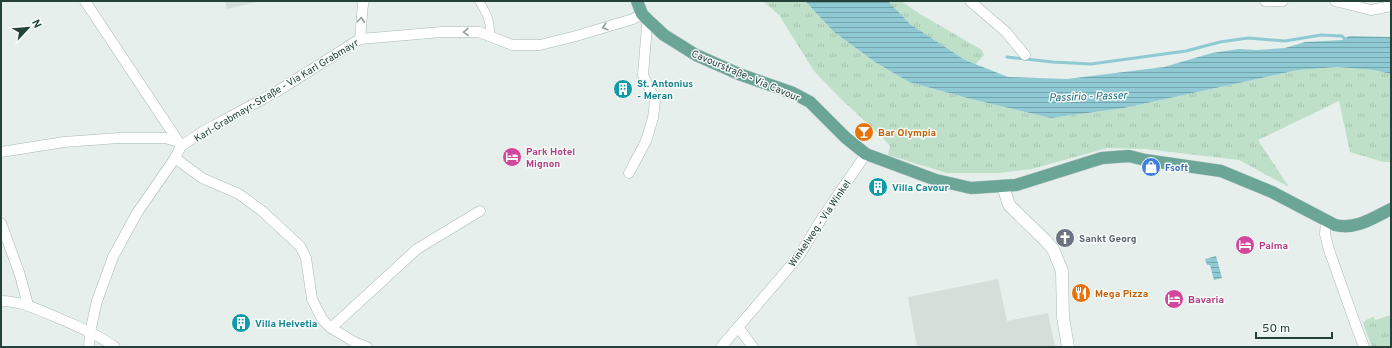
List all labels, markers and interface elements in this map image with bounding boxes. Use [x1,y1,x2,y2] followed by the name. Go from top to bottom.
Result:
[8,8,48,48] north arrow
[28,17,44,31] text: N
[357,17,366,23] one-way arrow
[602,22,609,31] one-way arrow
[463,28,469,36] one-way arrow
[192,37,361,146] street label: Karl-Grabmayr-Straße - Via Karl Grabmayr
[689,48,802,105] street label: Cavourstraße - Via Cavour
[612,78,634,100] building icon: St. Antonius - Meran
[637,78,693,103] place label: St. Antonius - Meran
[1049,89,1128,105] water label: Passirio - Passer
[853,121,875,143] bar icon: Bar Olympia
[878,127,936,140] place label: Bar Olympia
[501,146,523,168] hotel icon: Park Hotel Mignon
[526,146,575,171] place label: Park Hotel Mignon
[1140,156,1162,178] shop icon: Fsoft
[1165,162,1188,175] place label: Fsoft
[867,176,889,198] building icon: Villa Cavour
[786,178,854,270] street label: Winkelweg - Via Winkel
[892,182,949,195] place label: Villa Cavour
[1054,227,1076,249] church icon: Sankt Georg
[1079,233,1136,246] place label: Sankt Georg
[1234,234,1256,256] hotel icon: Palma
[1259,240,1288,253] place label: Palma
[1070,282,1092,304] restaurant icon: Mega Pizza
[1095,288,1148,301] place label: Mega Pizza
[1163,288,1185,310] hotel icon: Bavaria
[1188,294,1224,307] place label: Bavaria
[230,312,252,334] building icon: Villa Helvetia
[1256,314,1332,340] scale bar
[255,318,317,331] place label: Villa Helvetia
[1262,321,1290,337] text: 50 m

